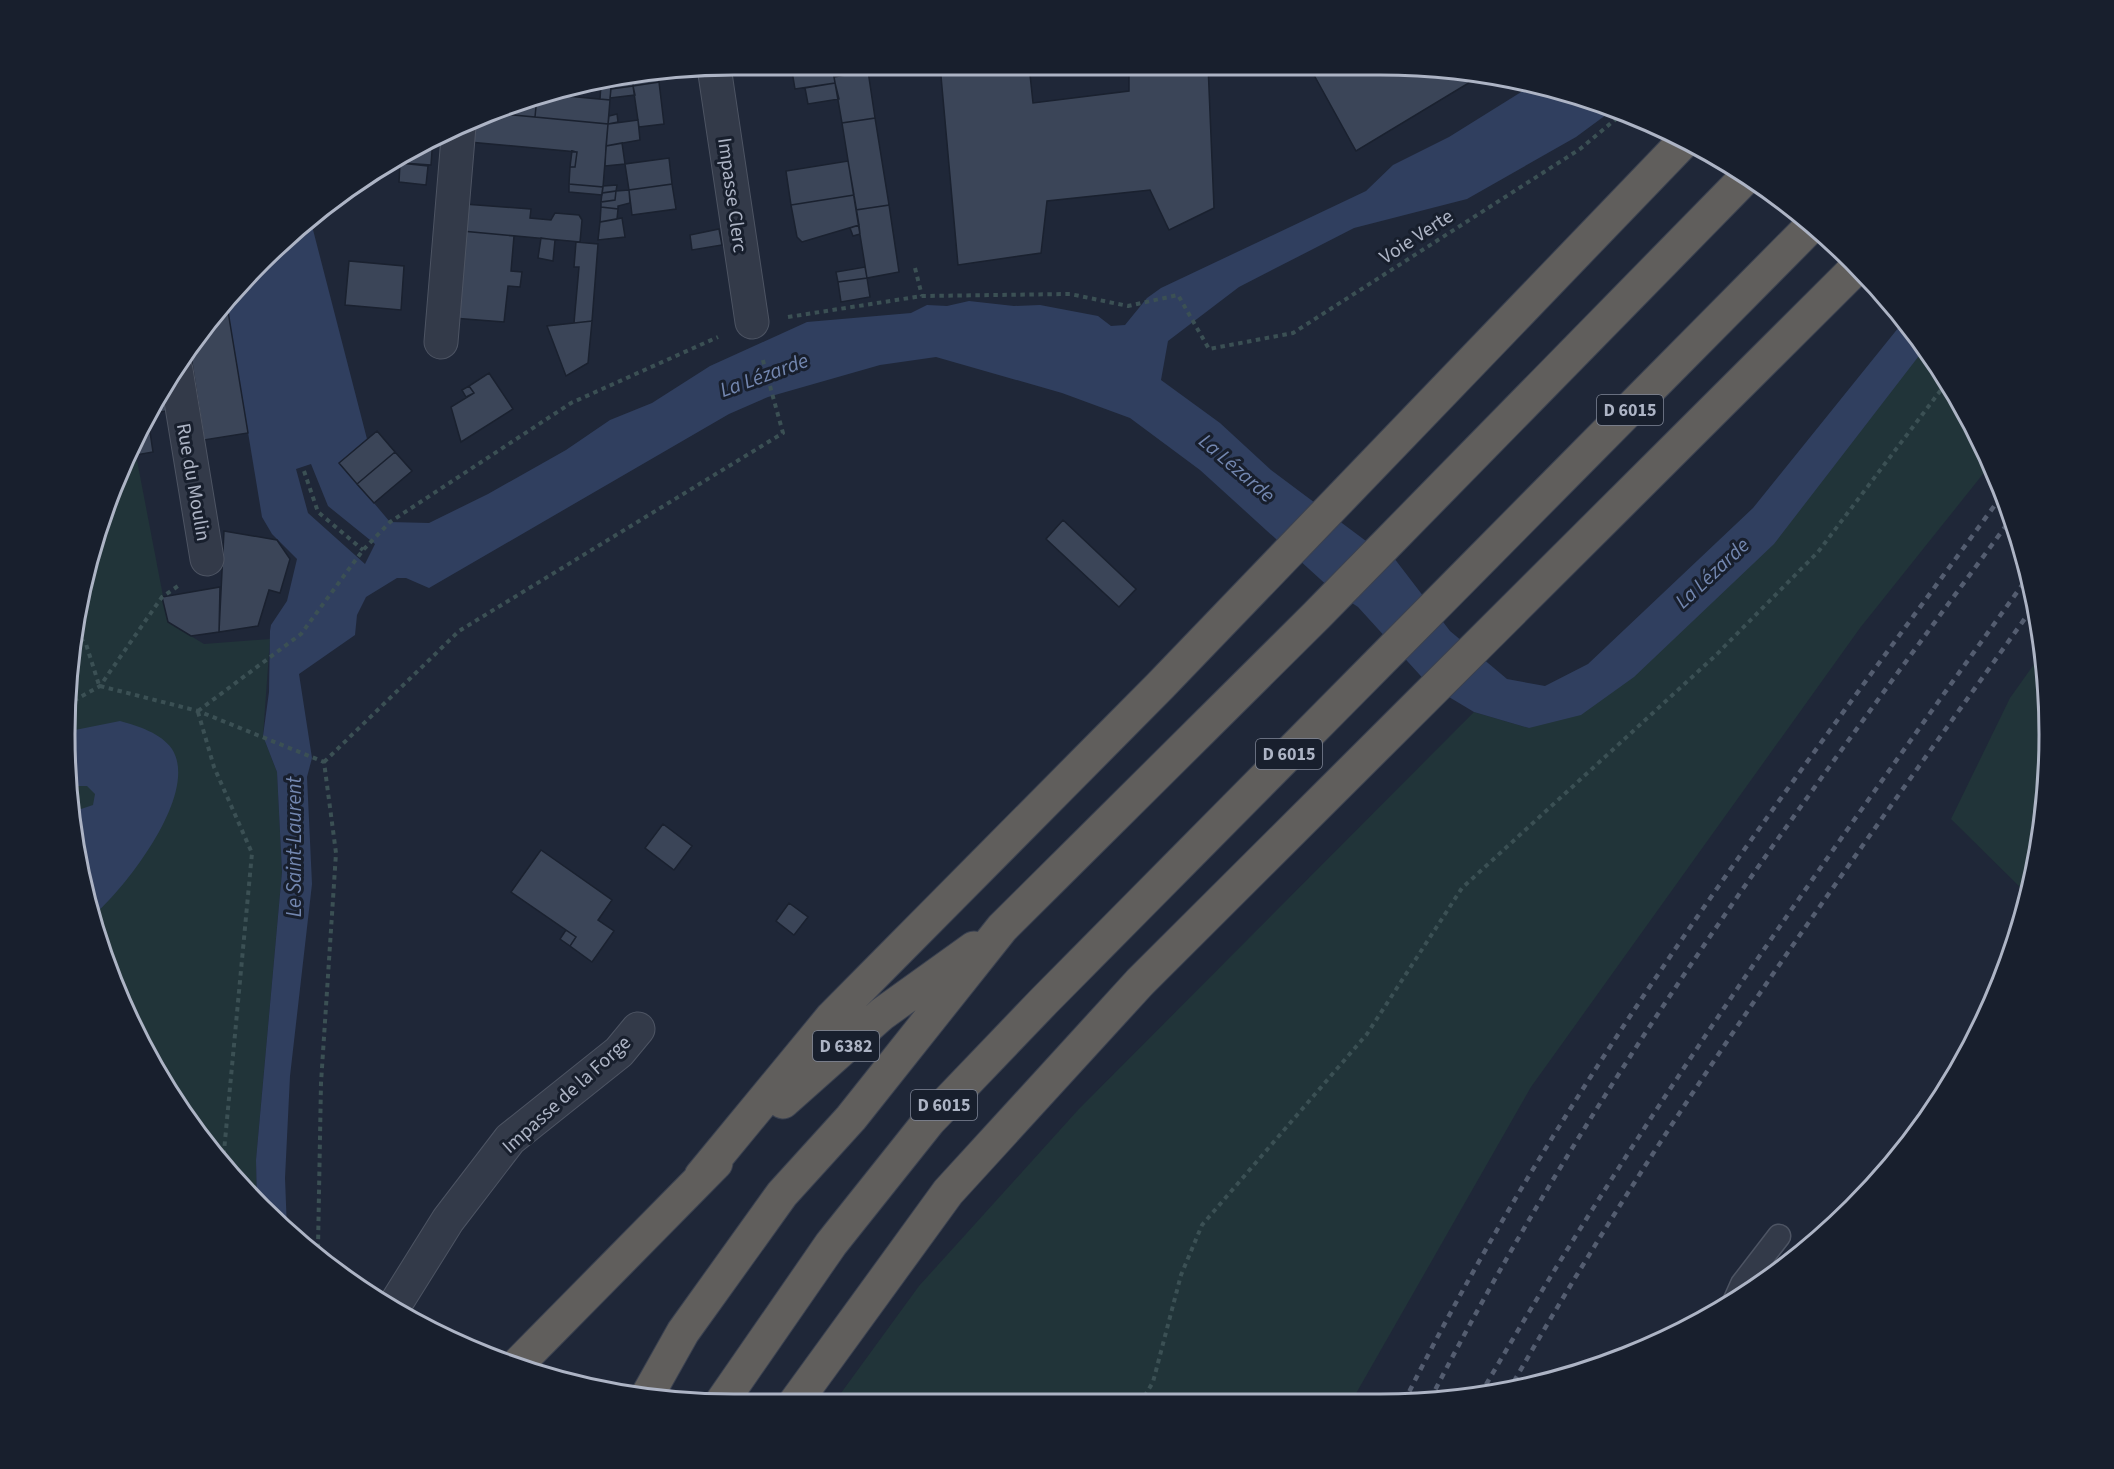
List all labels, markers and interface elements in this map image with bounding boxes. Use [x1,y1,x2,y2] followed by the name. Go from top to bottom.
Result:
[710,136,754,254] street label: Impasse Clerc
[1374,202,1459,271] street label: Voie Verte
[715,345,813,405] water label: La Lézarde
[1597,395,1663,425] road number: D 6015
[169,421,217,543] street label: Rue du Moulin
[1192,426,1282,510] water label: La Lézarde
[1668,531,1756,615] water label: La Lézarde
[1256,739,1322,769] road number: D 6015
[279,776,309,917] water label: Le Saint-Laurent
[496,1029,637,1160] street label: Impasse de la Forge
[813,1031,879,1061] road number: D 6382
[911,1090,977,1120] road number: D 6015

